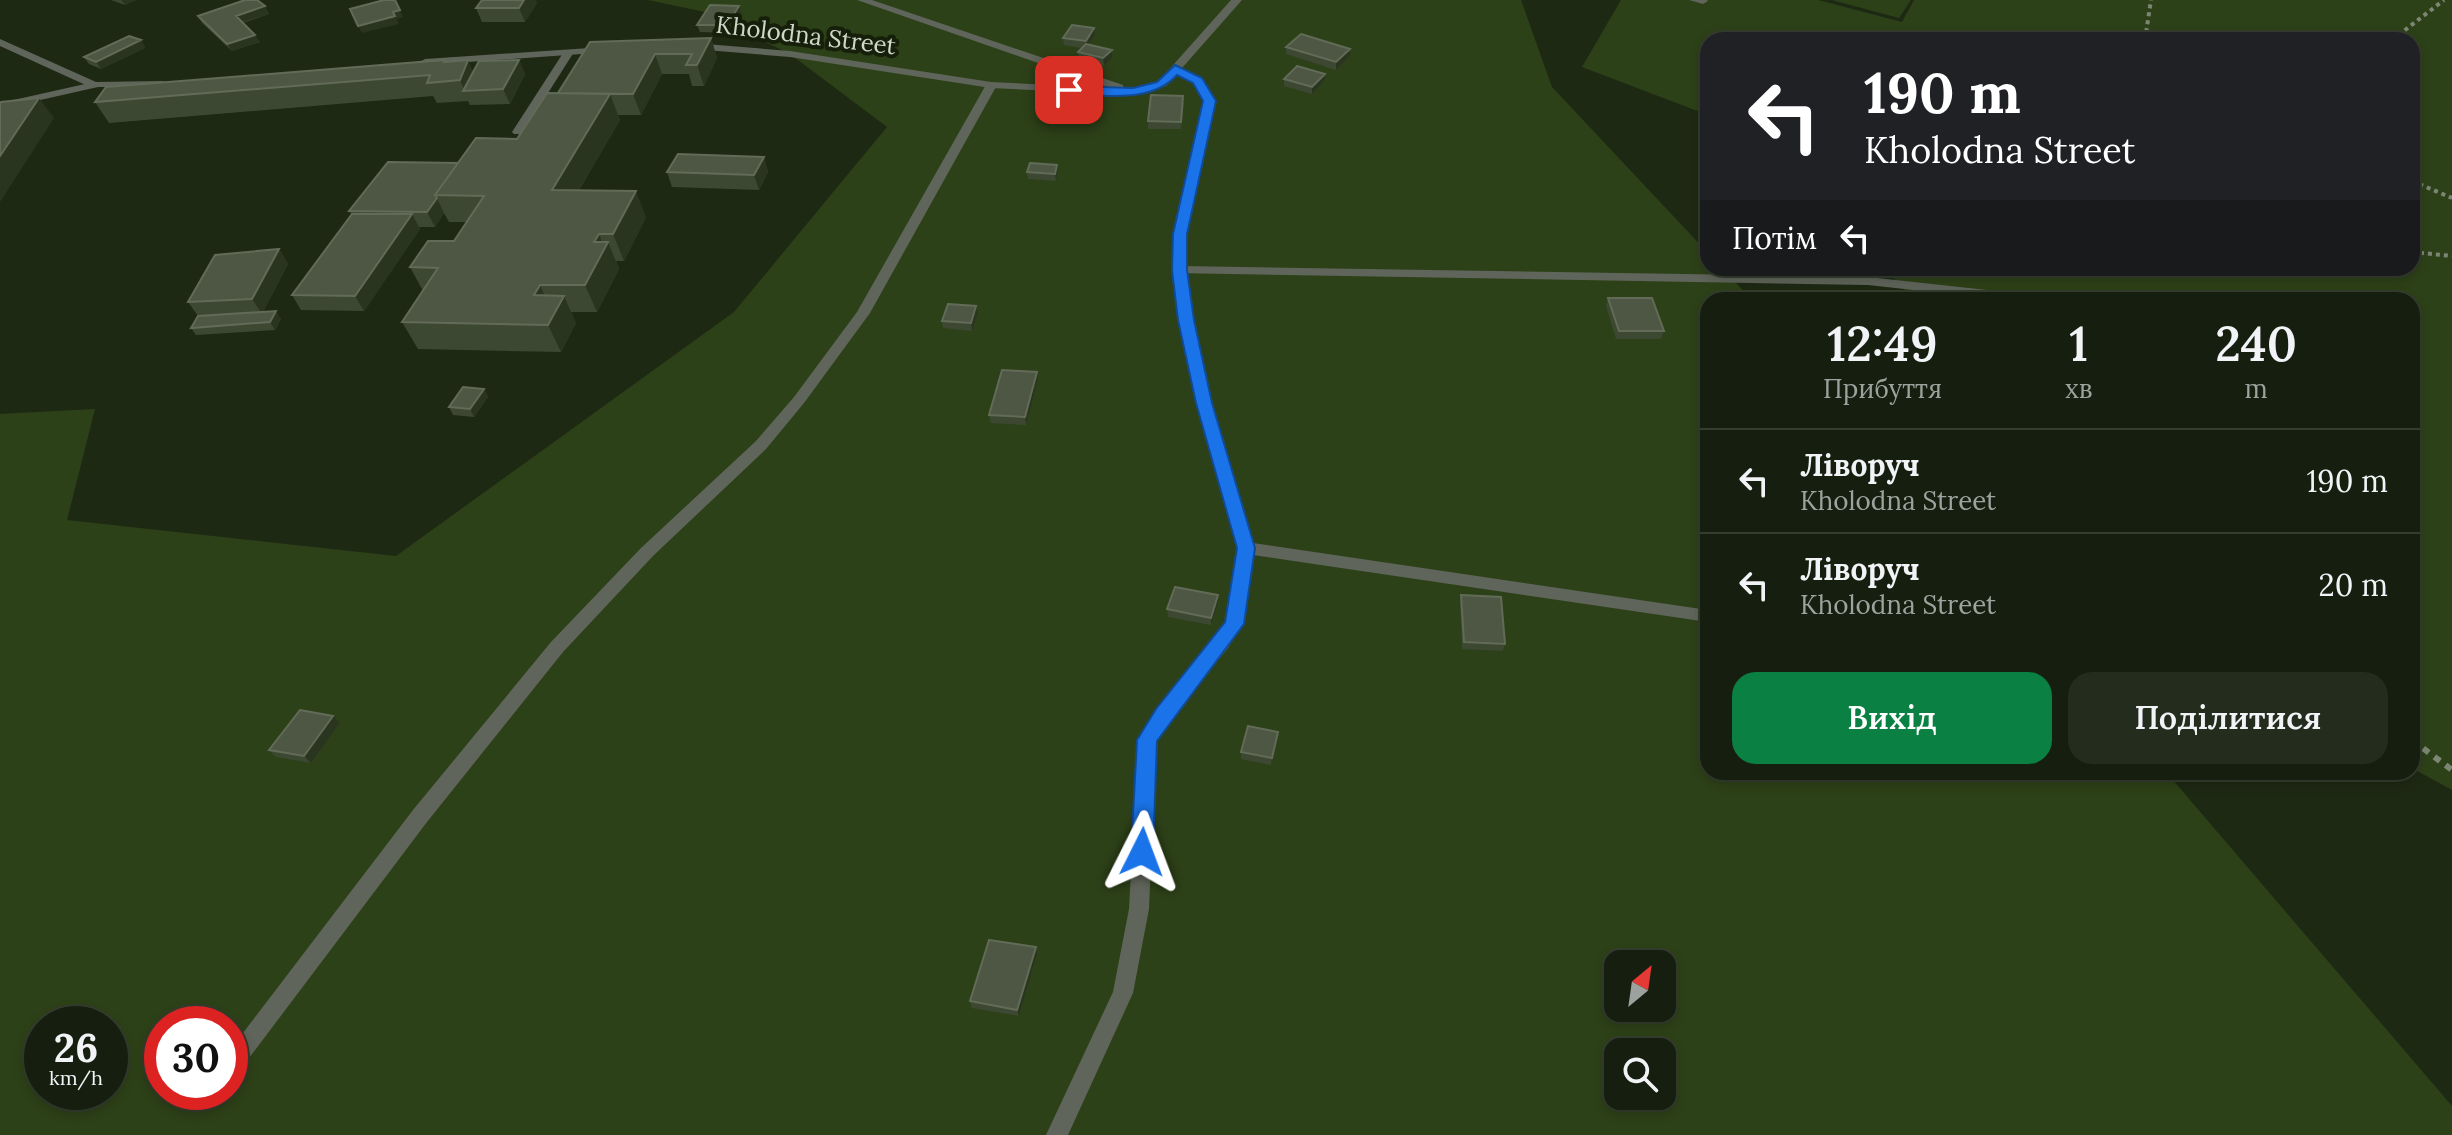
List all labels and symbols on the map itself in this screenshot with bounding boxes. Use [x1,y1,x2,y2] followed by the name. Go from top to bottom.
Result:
[714,9,898,62] street label: Kholodna Street
[1035,56,1103,124] pin
[1100,810,1184,894] position arrow
[1604,950,1676,1022] north arrow
[144,1006,248,1110] speed limit sign: 30

